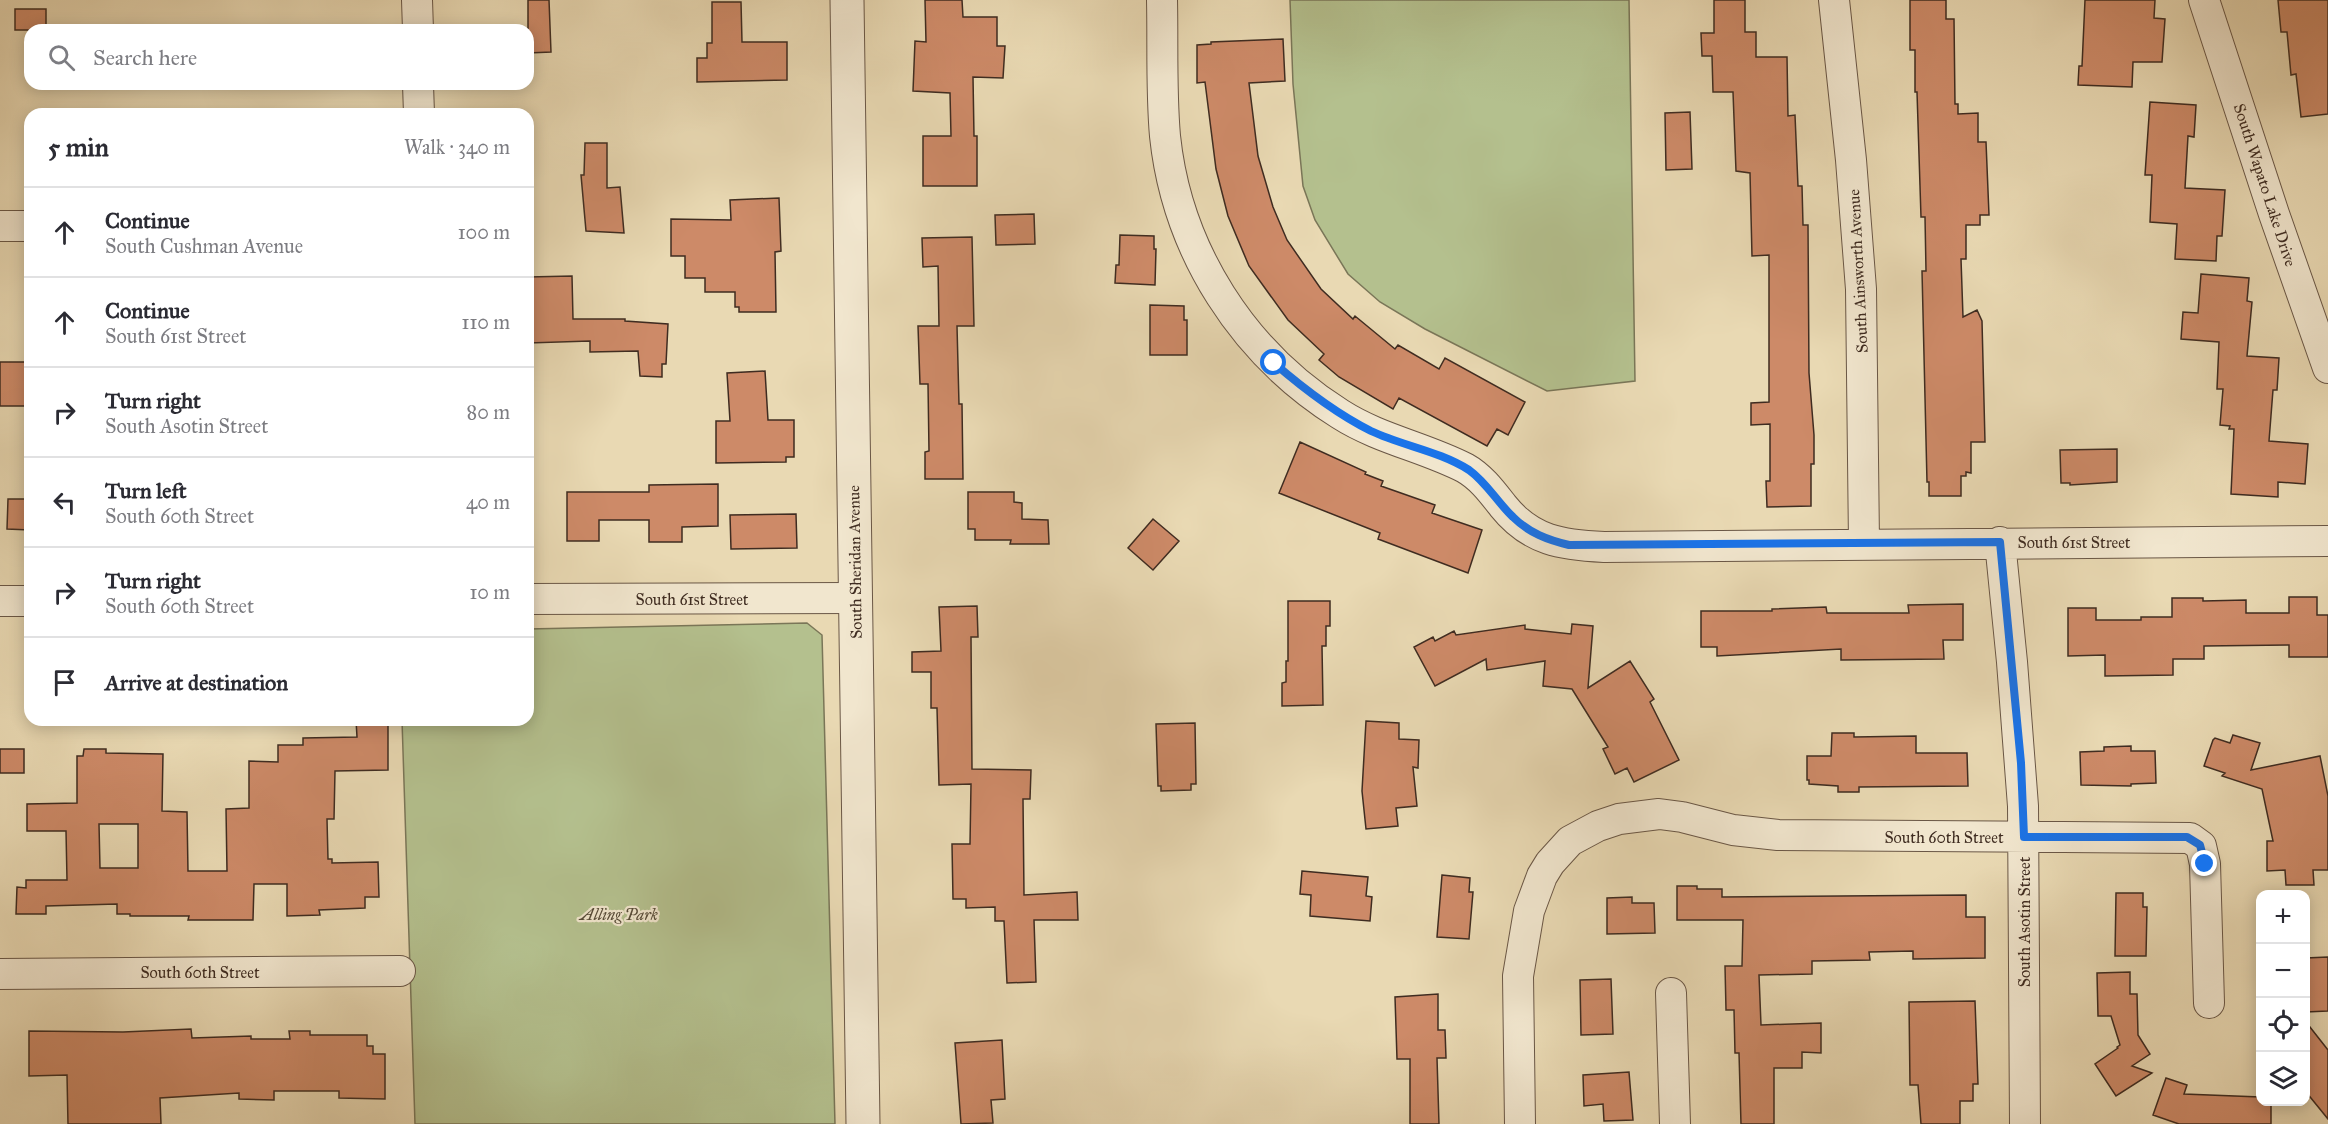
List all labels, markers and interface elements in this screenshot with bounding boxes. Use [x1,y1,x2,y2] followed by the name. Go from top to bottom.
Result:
[24,24,534,90] search box
[45,41,78,74] icon: search
[93,44,197,71] text: Search here
[2230,101,2300,269] street label: South Wapato Lake Drive
[48,131,109,163] text: 5 min
[404,135,510,159] text: Walk · 340 m
[1844,188,1872,353] street label: South Ainsworth Avenue
[105,207,190,234] text: Continue
[48,216,81,249] icon: ahead
[458,220,510,244] text: 100 m
[105,234,303,258] text: South Cushman Avenue
[105,297,190,324] text: Continue
[48,306,81,339] icon: ahead
[462,310,510,334] text: 110 m
[105,324,246,348] text: South 61st Street
[1260,349,1286,375] route start
[105,387,201,414] text: Turn right
[48,396,81,429] icon: right
[467,400,510,424] text: 80 m
[105,414,268,438] text: South Asotin Street
[105,477,187,504] text: Turn left
[844,485,866,639] street label: South Sheridan Avenue
[48,486,81,519] icon: left
[466,490,510,514] text: 40 m
[105,504,254,528] text: South 60th Street
[2017,533,2131,552] street label: South 61st Street
[105,567,201,594] text: Turn right
[48,576,81,609] icon: right
[469,580,510,604] text: 10 m
[635,590,749,609] street label: South 61st Street
[105,594,254,618] text: South 60th Street
[48,666,81,699] icon: arrive
[105,669,288,696] text: Arrive at destination
[1884,828,2004,847] street label: South 60th Street
[2191,850,2217,876] route end
[2015,856,2034,987] street label: South Asotin Street
[2256,890,2310,1106] map controls
[2256,890,2310,944] button: +
[578,905,658,924] park label: Alling Park
[2256,944,2310,998] button: −
[140,963,260,982] street label: South 60th Street
[2256,998,2310,1052] button: locate
[2256,1052,2310,1106] button: layers

